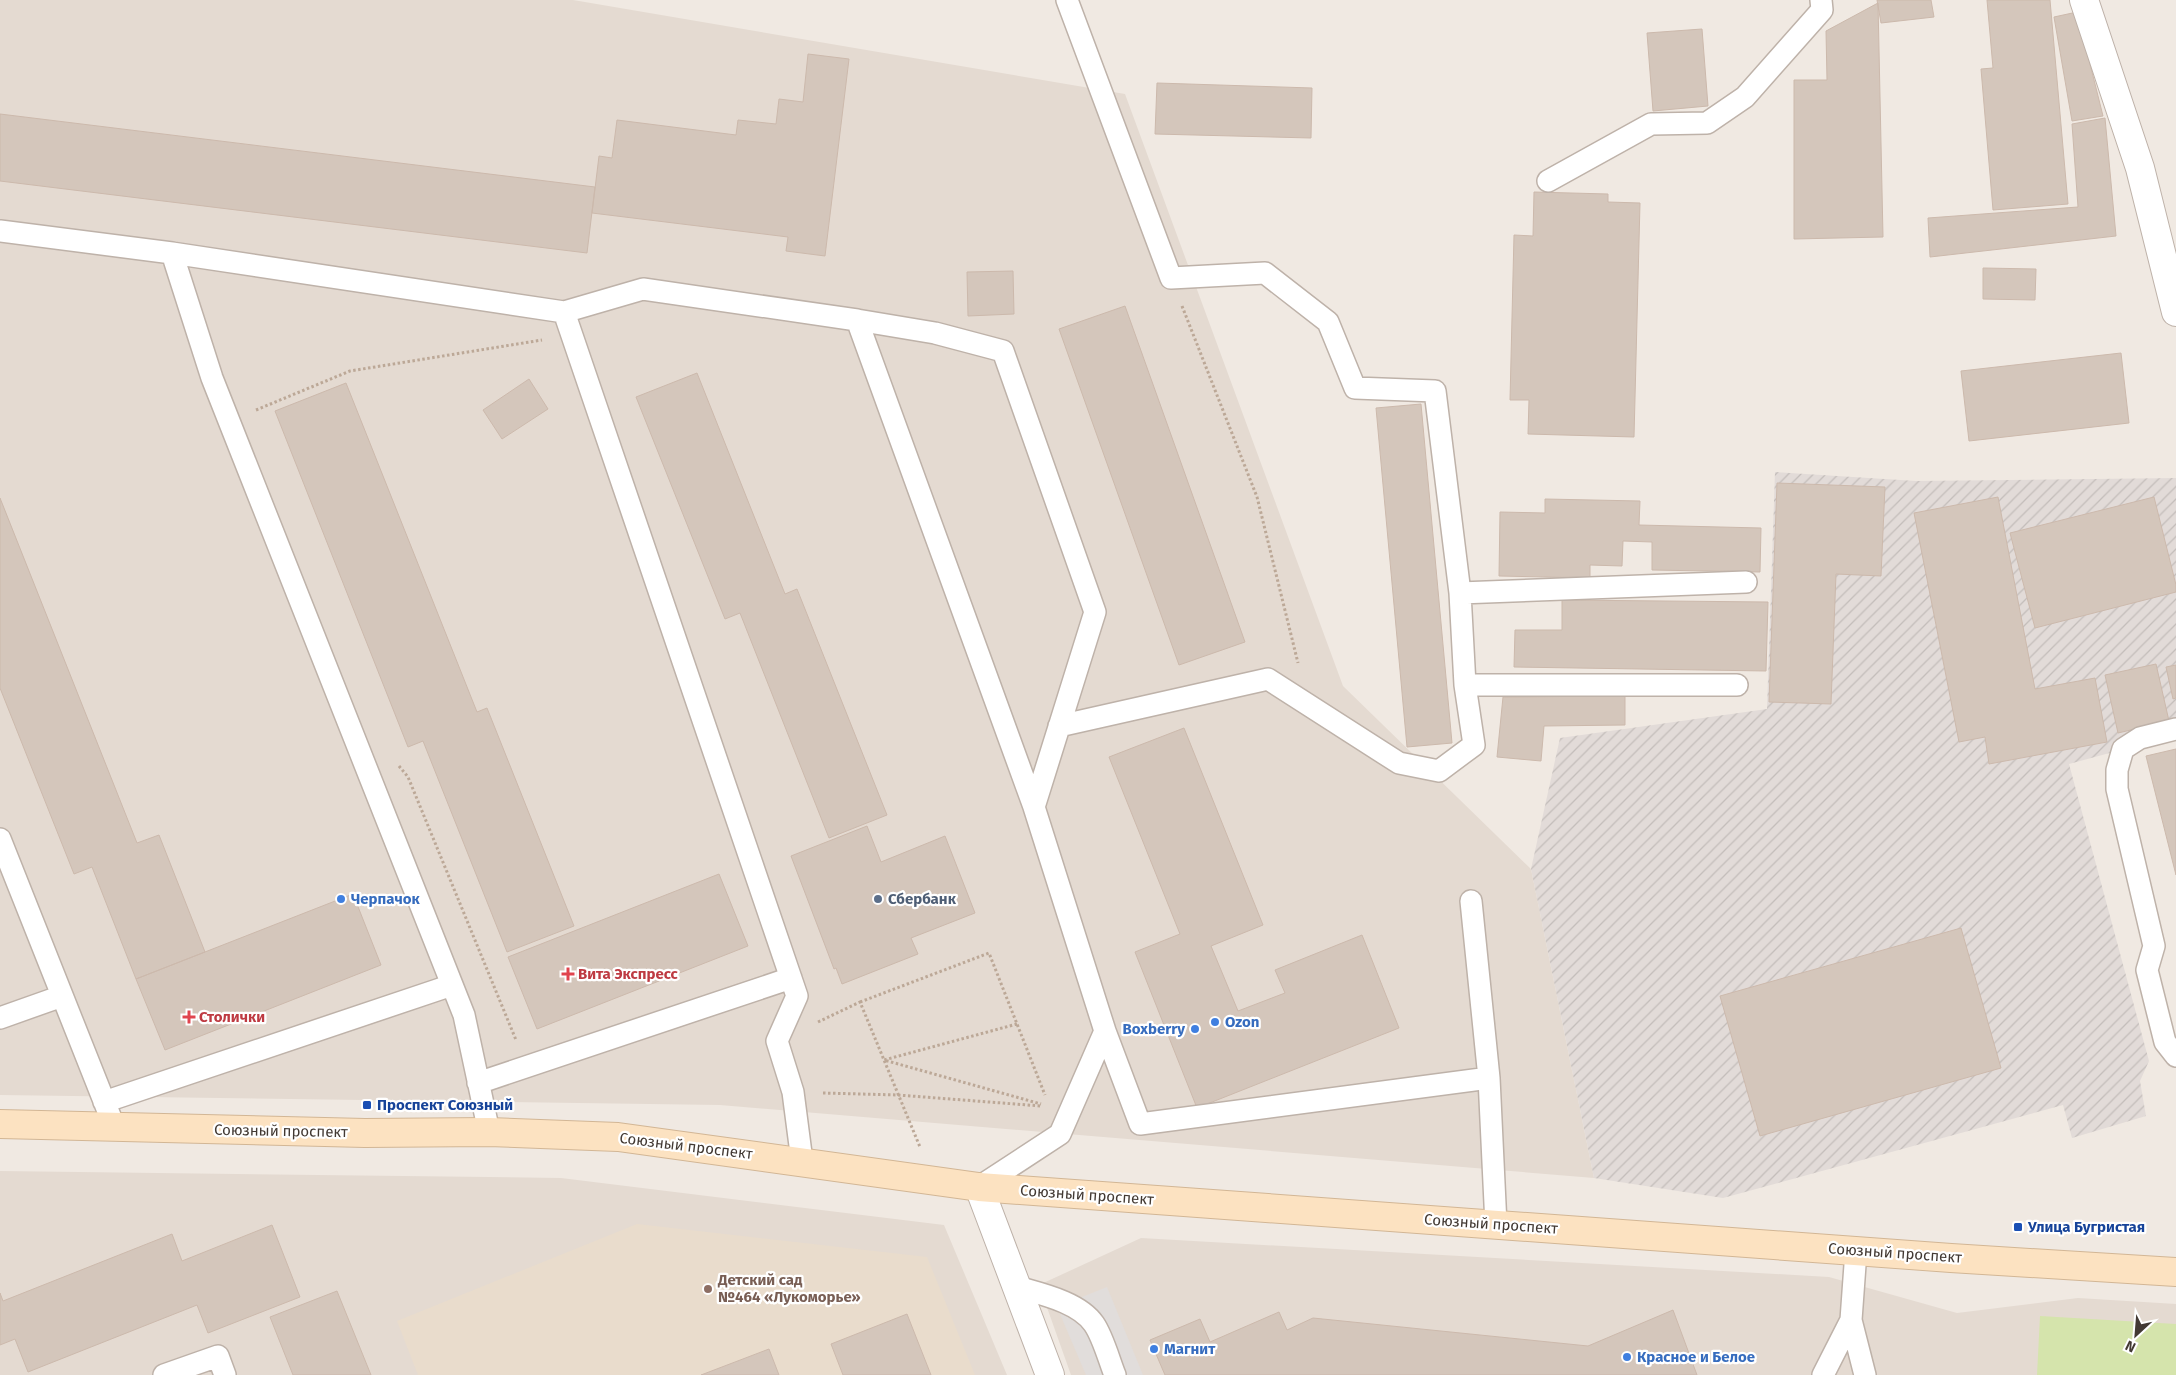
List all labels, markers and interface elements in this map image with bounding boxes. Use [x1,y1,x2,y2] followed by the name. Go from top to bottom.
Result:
[351,890,421,908] place label: Черпачок
[888,890,957,908] place label: Сбербанк
[335,893,347,905] marker: Черпачок
[872,893,884,905] marker: Сбербанк
[578,965,679,983] place label: Вита Экспресс
[562,968,574,980] marker: Вита Экспресс
[199,1008,265,1026] place label: Столички
[183,1011,195,1023] marker: Столички
[1225,1013,1259,1031] place label: Ozon
[1209,1016,1221,1028] marker: Ozon
[1122,1020,1185,1038] place label: Boxberry
[1189,1023,1201,1035] marker: Boxberry
[377,1096,513,1114] place label: Проспект Союзный
[361,1099,373,1111] marker: Проспект Союзный
[214,1121,348,1141] street label: Союзный проспект
[618,1129,754,1163] street label: Союзный проспект
[1020,1181,1155,1209] street label: Союзный проспект
[1424,1210,1559,1238] street label: Союзный проспект
[2027,1218,2145,1236] place label: Улица Бугристая
[2012,1221,2024,1233] marker: Улица Бугристая
[1828,1239,1963,1267] street label: Союзный проспект
[717,1271,861,1306] place label: Детский сад №464 «Лукоморье»
[702,1283,714,1295] marker: Детский сад №464 «Лукоморье»
[2111,1310,2161,1360] north arrow
[2123,1337,2138,1356] text: N
[1164,1340,1216,1358] place label: Магнит
[1148,1343,1160,1355] marker: Магнит
[1637,1348,1755,1366] place label: Красное и Белое
[1621,1351,1633,1363] marker: Красное и Белое

